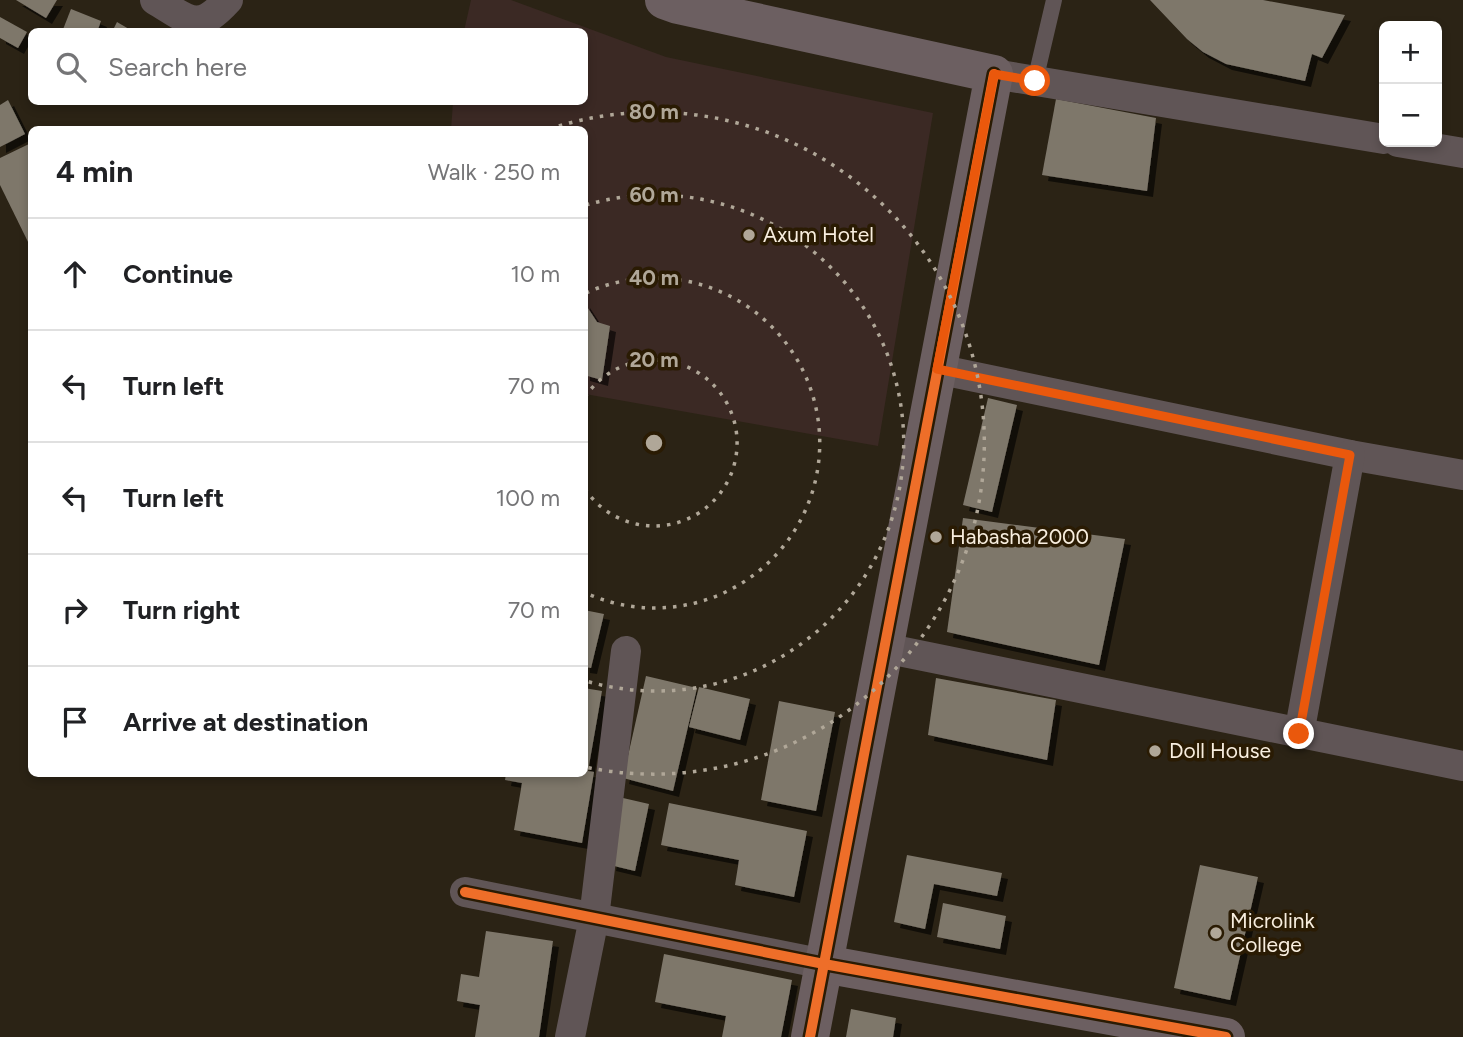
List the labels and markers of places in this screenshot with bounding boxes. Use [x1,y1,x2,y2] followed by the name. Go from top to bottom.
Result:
[763,222,874,247] place label: Axum Hotel
[741,227,757,243] marker: Axum Hotel
[642,431,666,455] centre of rings
[950,524,1089,549] place label: Habasha 2000
[928,529,944,545] marker: Habasha 2000
[1169,738,1271,763] place label: Doll House
[1147,743,1163,759] marker: Doll House
[1230,908,1315,957] place label: Microlink College
[1208,925,1224,941] marker: Microlink College

